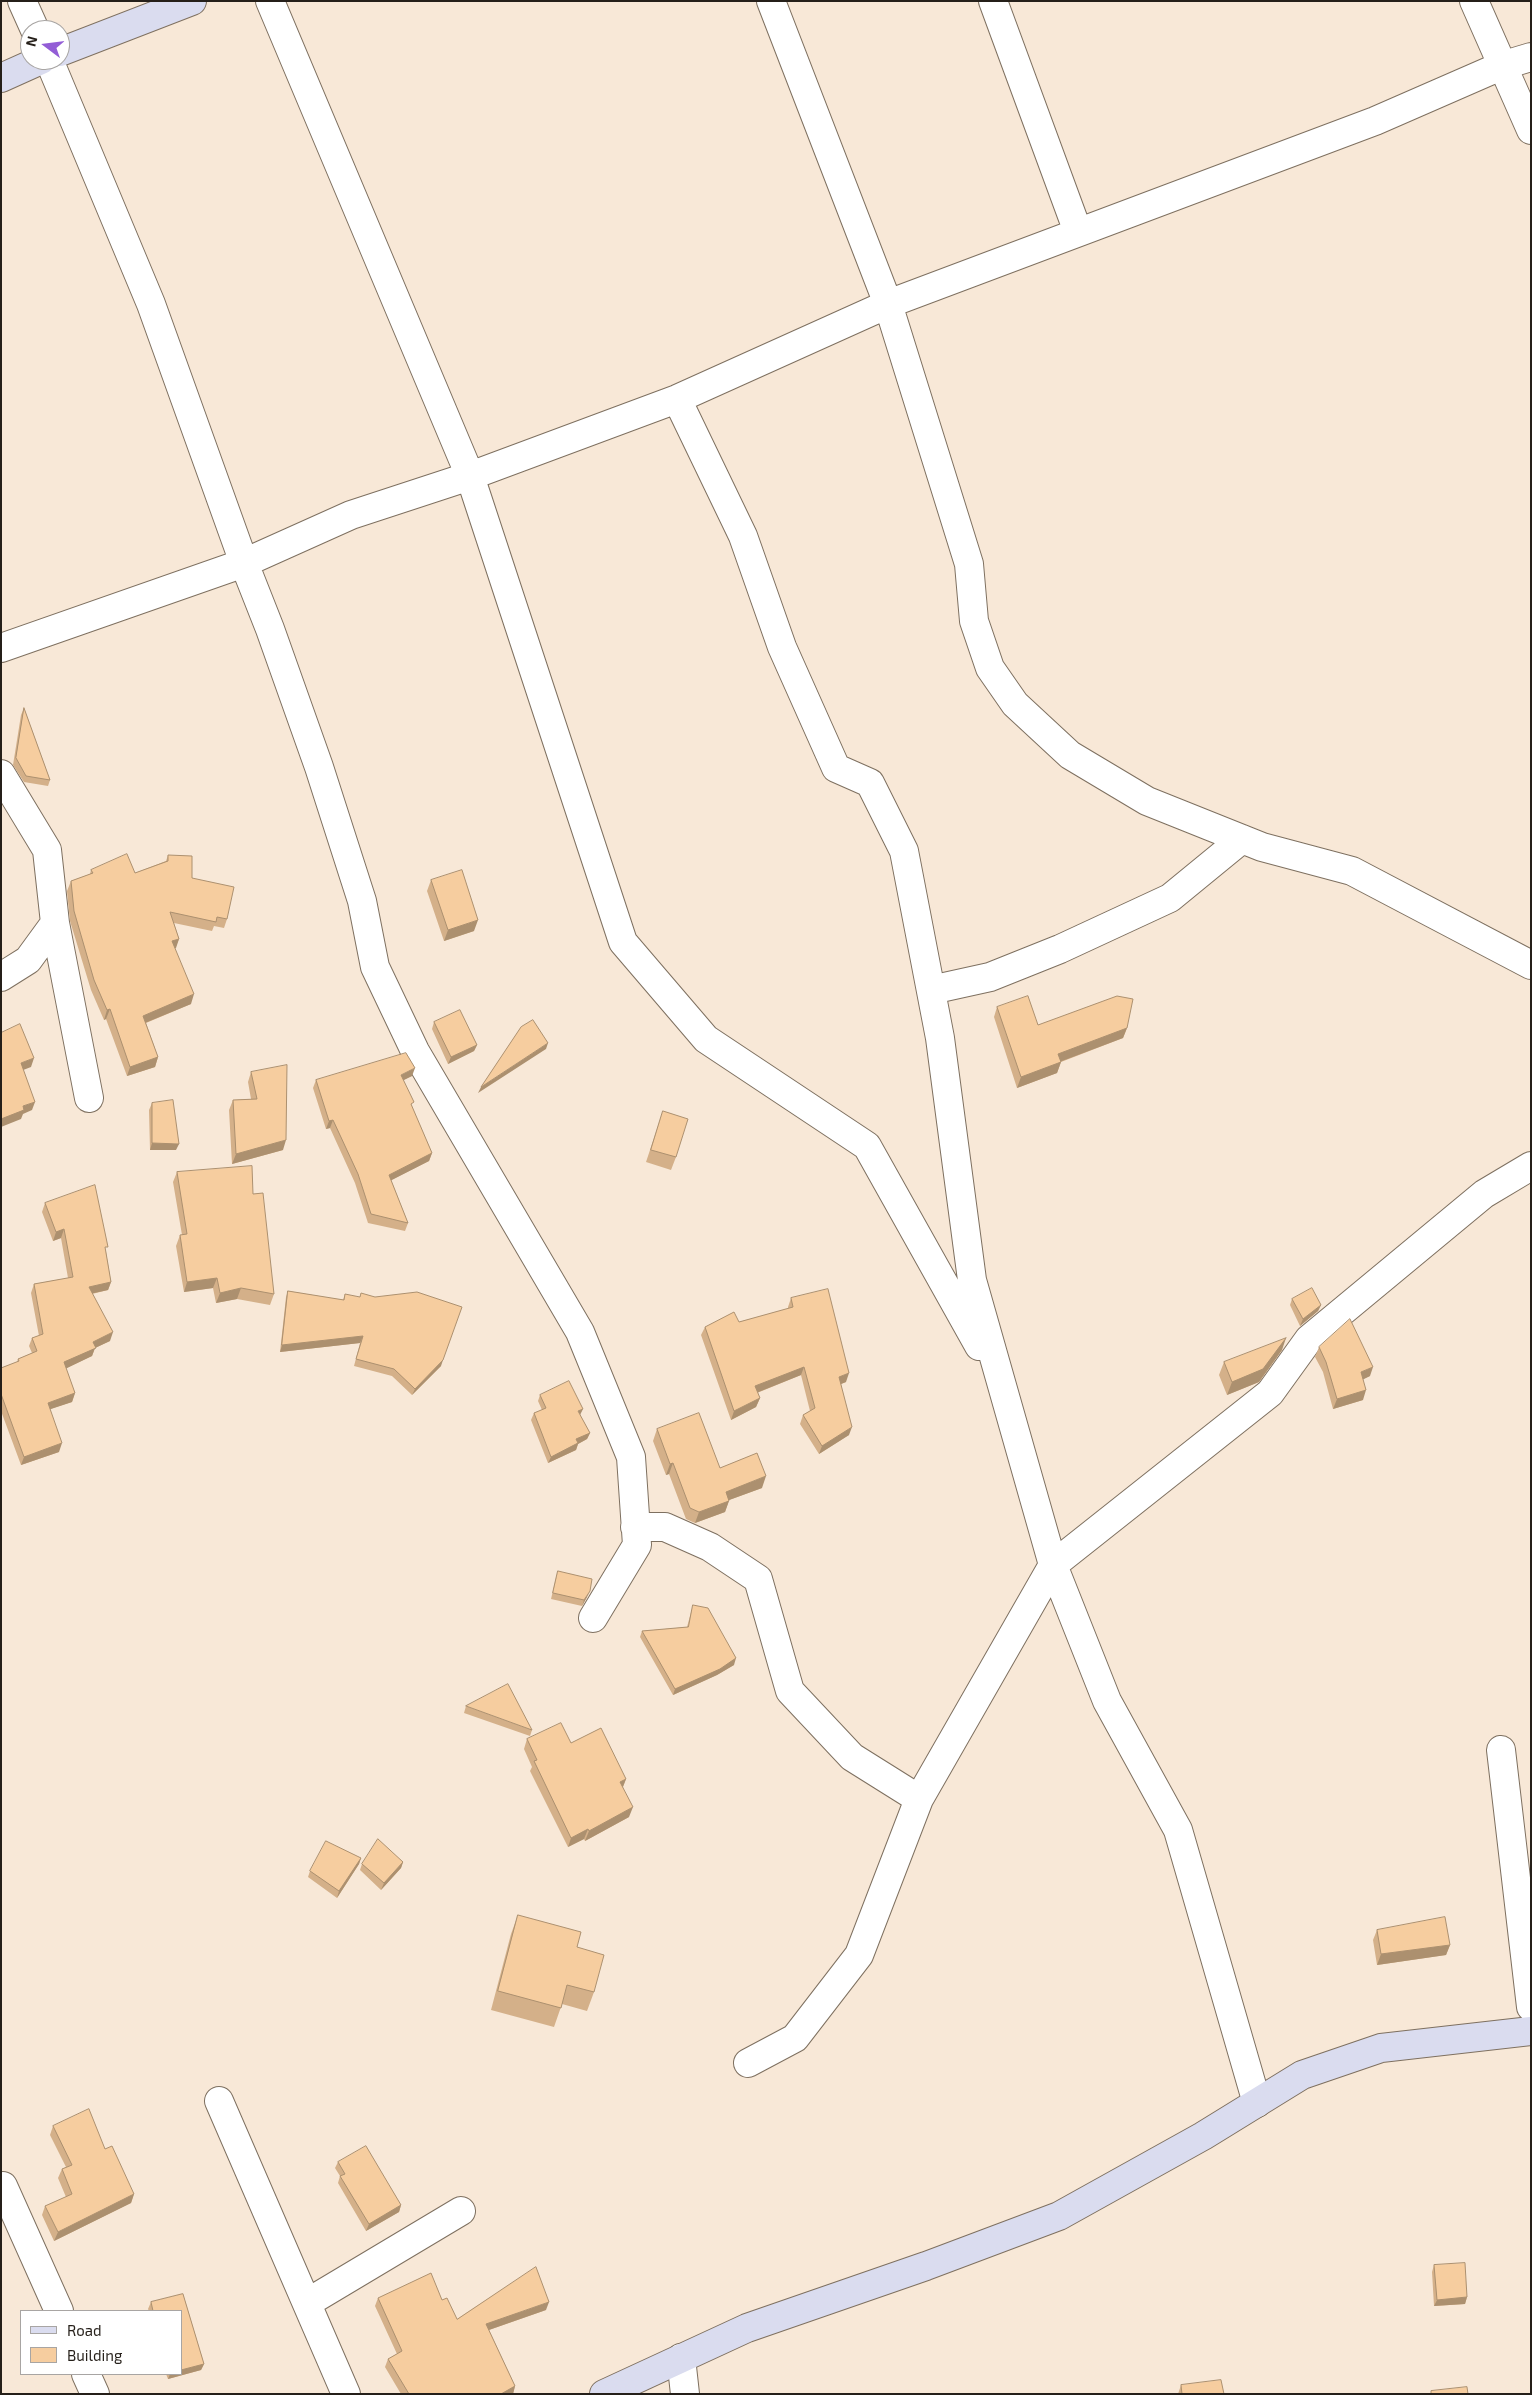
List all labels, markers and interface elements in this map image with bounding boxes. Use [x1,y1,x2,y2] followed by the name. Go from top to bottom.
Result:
[20,20,70,70] north arrow
[21,34,41,48] text: N
[20,2310,182,2375] legend
[67,2321,102,2339] text: Road
[67,2346,122,2364] text: Building

